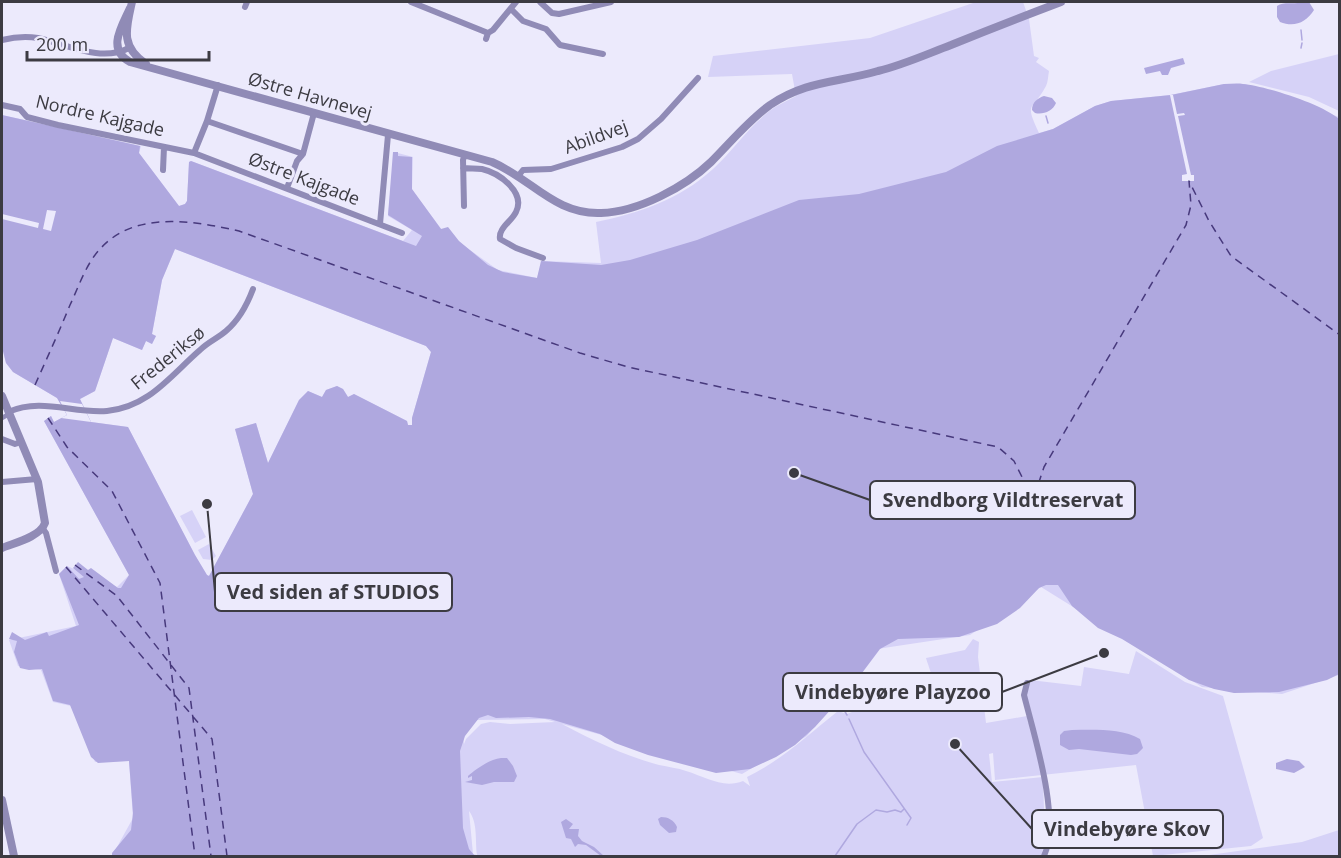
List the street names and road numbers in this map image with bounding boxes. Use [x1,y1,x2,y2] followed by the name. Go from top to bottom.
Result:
[245,66,375,124] street label: Østre Havnevej
[34,89,167,141] street label: Nordre Kajgade
[560,113,631,159] street label: Abildvej
[245,146,364,210] street label: Østre Kajgade
[125,320,209,394] street label: Frederiksø

